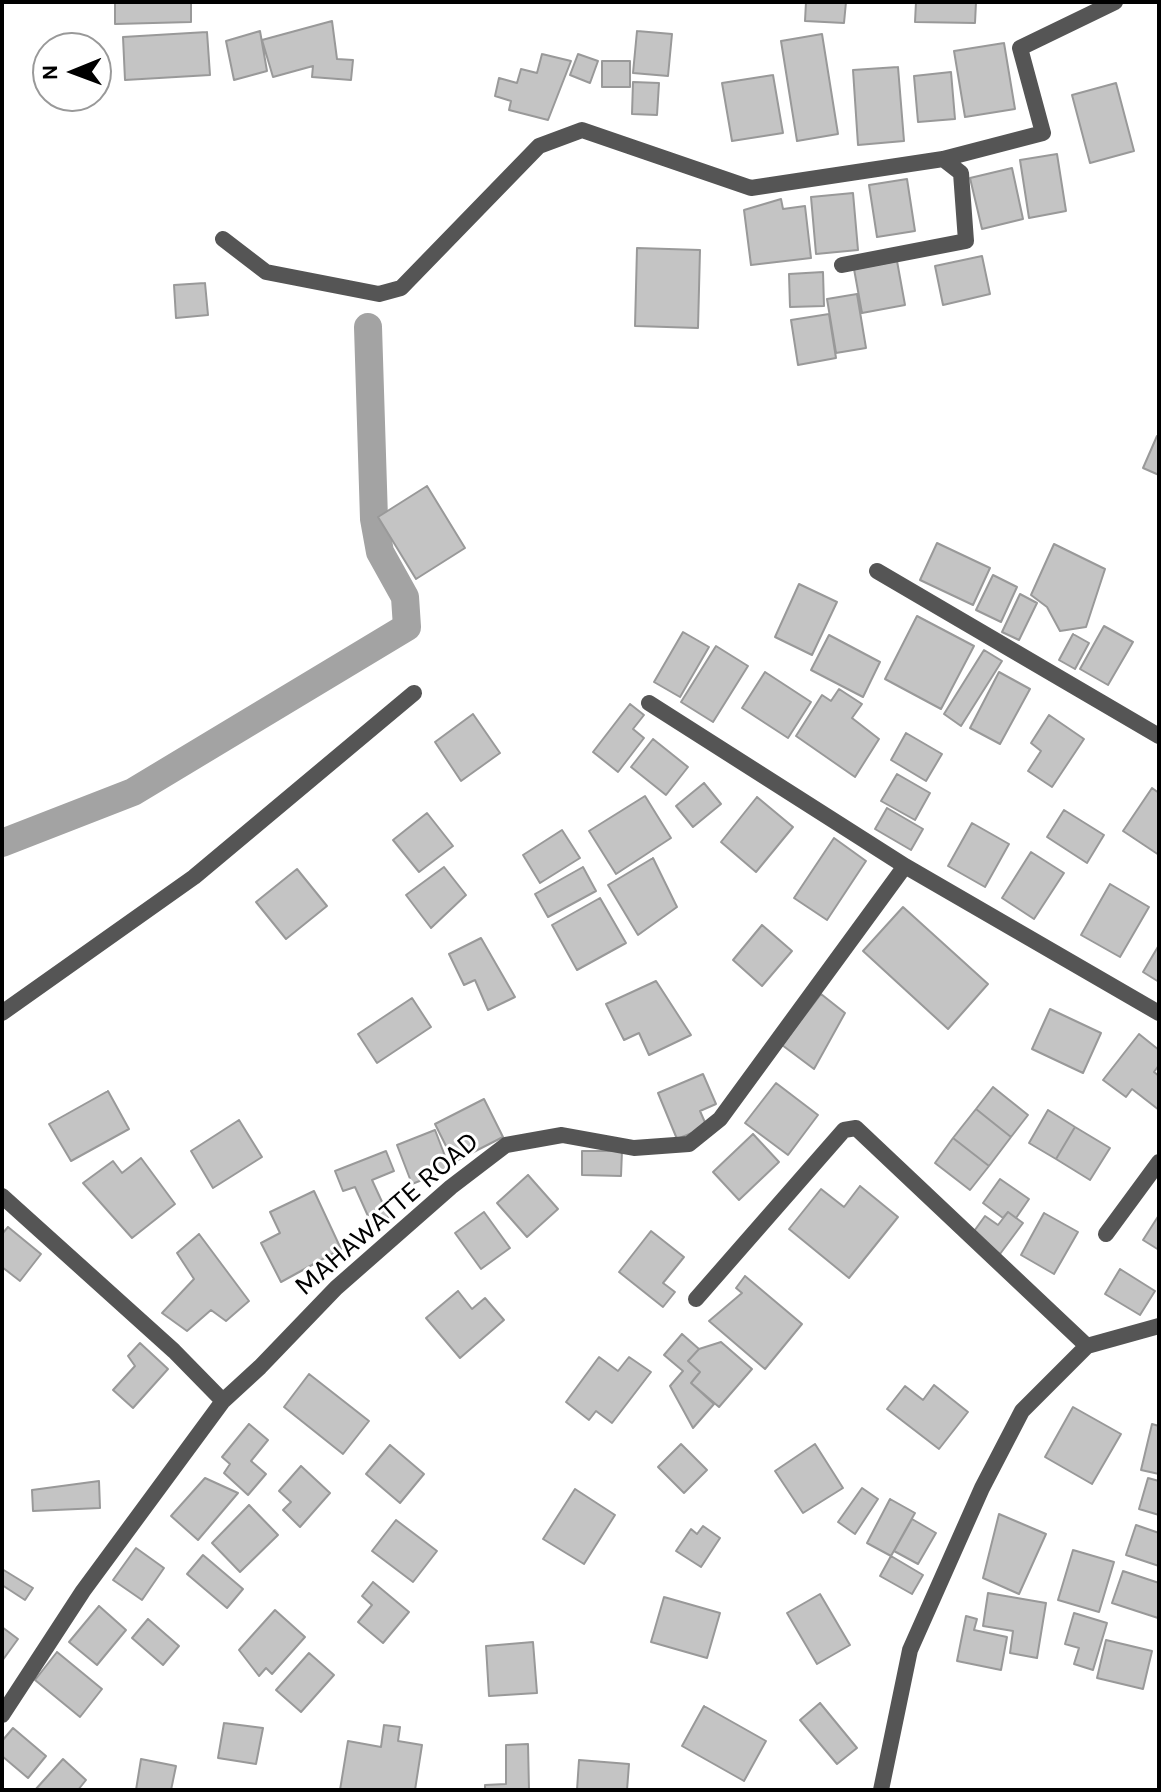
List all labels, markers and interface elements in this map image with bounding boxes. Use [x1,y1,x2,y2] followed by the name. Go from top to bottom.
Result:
[32,32,112,112] north arrow
[37,64,63,81] text: N
[288,1125,486,1303] street label: MAHAWATTE ROAD

